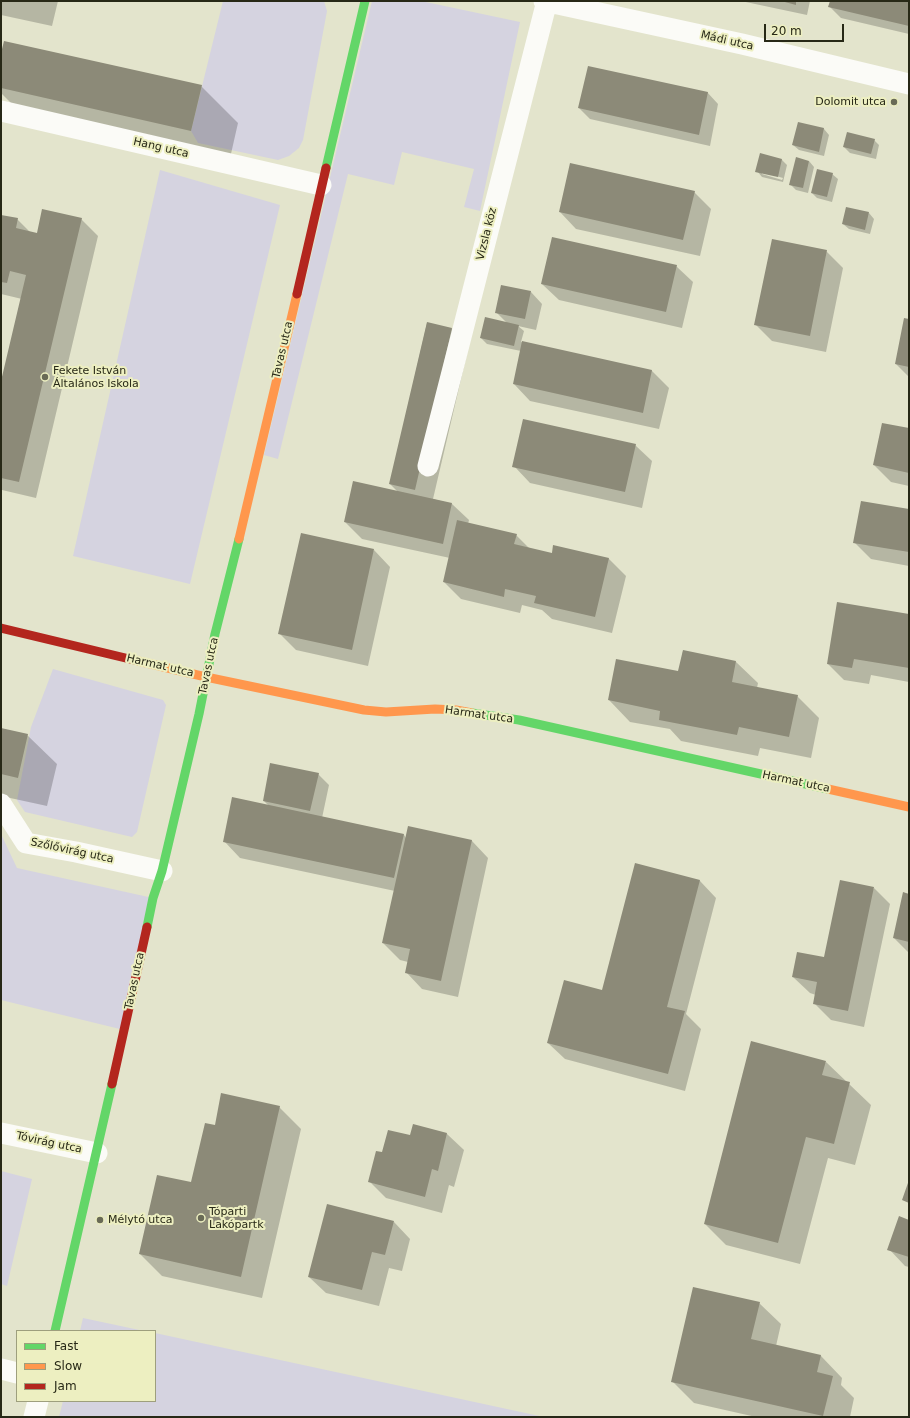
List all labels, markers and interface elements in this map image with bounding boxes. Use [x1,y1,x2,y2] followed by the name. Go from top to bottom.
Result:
[766,16,846,42] scale bar
[771,24,802,38] text: 20 m
[699,29,755,53] street label: Mádi utca
[815,95,886,109] place label: Dolomit utca
[889,97,899,107] marker: Dolomit utca
[132,135,190,161] street label: Hang utca
[474,206,500,262] street label: Vizsla köz
[270,320,296,380] street label: Tavas utca
[53,364,139,390] place label: Fekete István Általános Iskola
[40,372,50,382] marker: Fekete István Általános Iskola
[196,636,222,696] street label: Tavas utca
[125,652,195,680] street label: Harmat utca
[444,704,514,726] street label: Harmat utca
[761,768,831,796] street label: Harmat utca
[29,836,115,866] street label: Szőlővirág utca
[122,951,148,1011] street label: Tavas utca
[15,1130,83,1156] street label: Tóvirág utca
[209,1205,264,1231] place label: Tóparti Lakópartk
[108,1213,172,1227] place label: Mélytó utca
[196,1213,206,1223] marker: Tóparti Lakópartk
[95,1215,105,1225] marker: Mélytó utca
[16,1330,156,1402] legend
[54,1339,78,1353] text: Fast
[54,1359,82,1373] text: Slow
[54,1379,77,1393] text: Jam

